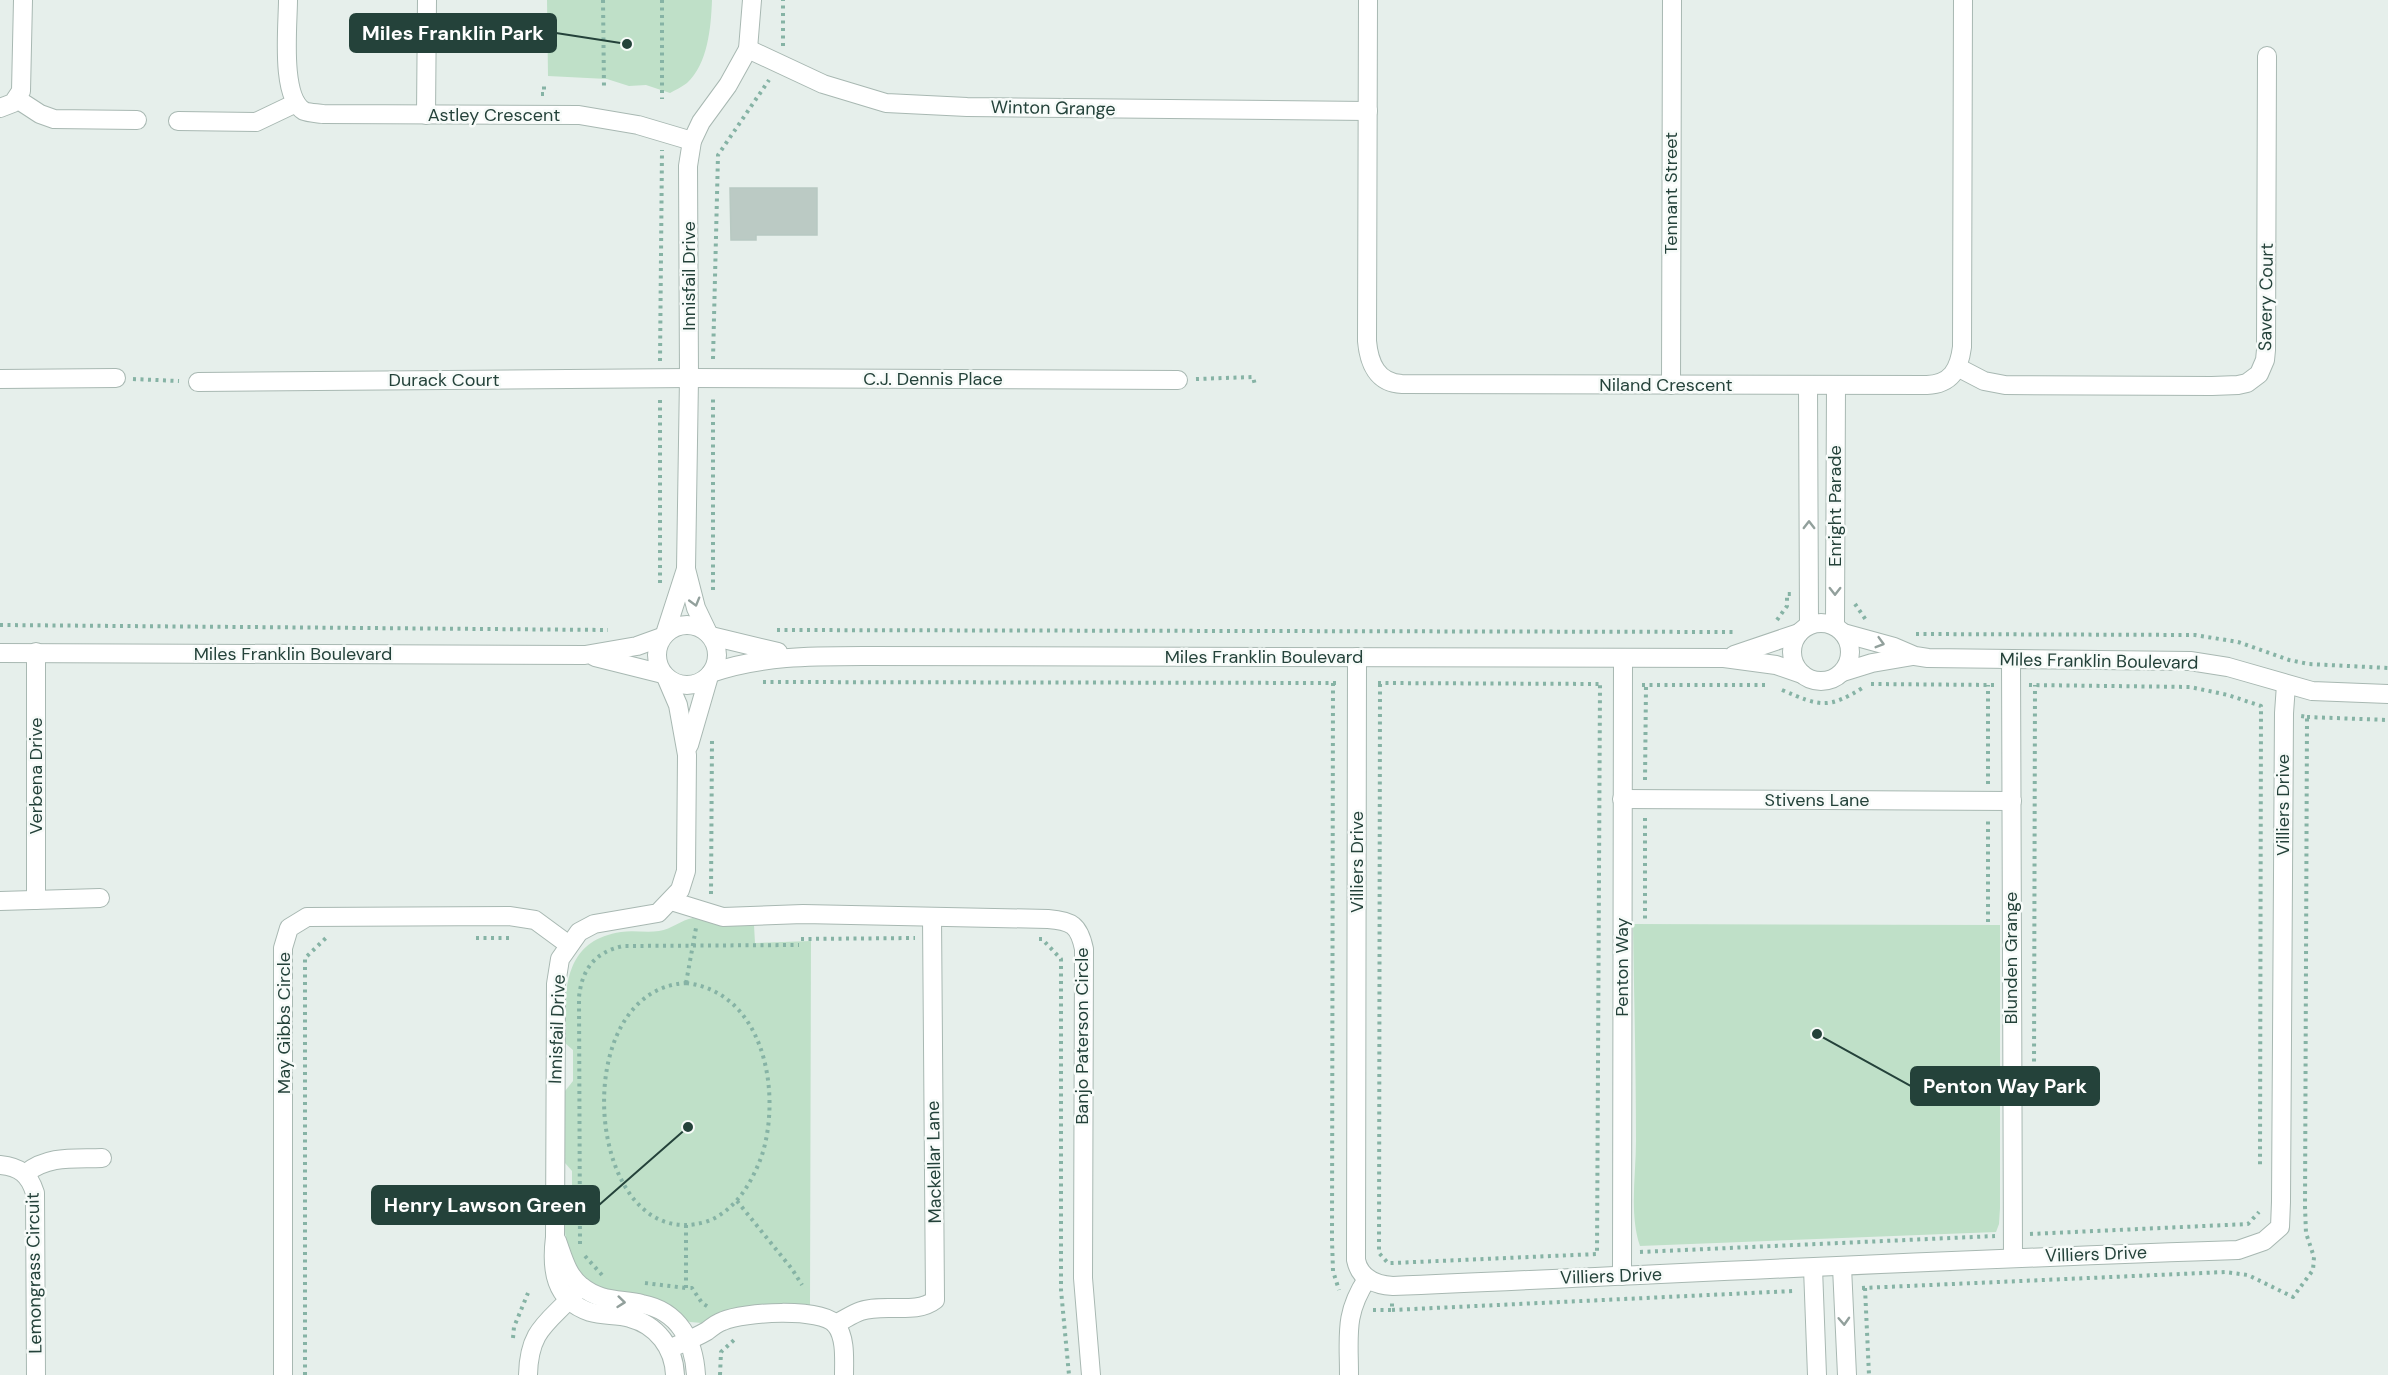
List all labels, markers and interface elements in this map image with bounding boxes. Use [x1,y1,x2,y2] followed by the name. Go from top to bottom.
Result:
[350,14,556,52] callout: Miles Franklin Park
[362,20,544,46] text: Miles Franklin Park
[990,95,1116,121] street label: Winton Grange
[428,103,560,127] street label: Astley Crescent
[1659,132,1683,254] street label: Tennant Street
[677,221,701,331] street label: Innisfail Drive
[2253,243,2279,351] street label: Savery Court
[863,367,1003,391] street label: C.J. Dennis Place
[389,368,499,392] street label: Durack Court
[1599,373,1733,397] street label: Niland Crescent
[1823,445,1847,567] street label: Enright Parade
[1803,520,1815,529] one-way arrow
[1829,586,1841,595] one-way arrow
[688,596,700,607] one-way arrow
[1874,636,1884,648] one-way arrow
[194,642,392,666] street label: Miles Franklin Boulevard
[1165,645,1363,669] street label: Miles Franklin Boulevard
[1999,647,2199,675] street label: Miles Franklin Boulevard
[24,718,48,834] street label: Verbena Drive
[2271,754,2295,856] street label: Villiers Drive
[1764,788,1870,812] street label: Stivens Lane
[1345,811,1369,913] street label: Villiers Drive
[1999,892,2023,1024] street label: Blunden Grange
[1610,917,1634,1017] street label: Penton Way
[1070,948,1094,1124] street label: Banjo Paterson Circle
[272,952,296,1094] street label: May Gibbs Circle
[543,974,571,1084] street label: Innisfail Drive
[1911,1067,2099,1105] callout: Penton Way Park
[1923,1073,2088,1099] text: Penton Way Park
[921,1100,947,1224] street label: Mackellar Lane
[372,1186,599,1224] callout: Henry Lawson Green
[21,1192,47,1354] street label: Lemongrass Circuit
[384,1192,586,1218] text: Henry Lawson Green
[2045,1240,2147,1268] street label: Villiers Drive
[1560,1262,1662,1290] street label: Villiers Drive
[617,1295,626,1308] one-way arrow
[1838,1316,1851,1325] one-way arrow

